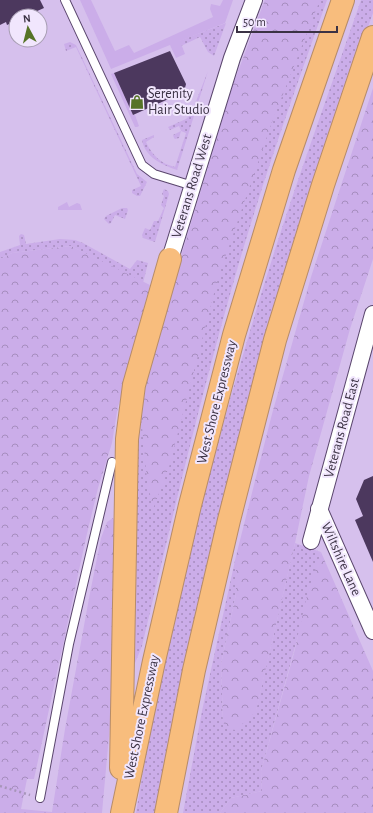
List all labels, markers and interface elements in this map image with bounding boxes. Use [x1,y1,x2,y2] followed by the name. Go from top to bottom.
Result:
[8,8,48,48] north arrow
[237,8,337,34] scale bar
[22,13,31,24] text: N
[243,16,266,28] text: 50 m
[148,87,210,117] place label: Serenity Hair Studio
[129,94,145,110] shop icon: Serenity Hair Studio
[170,132,215,240] street label: Veterans Road West
[195,339,239,465] street label: West Shore Expressway
[322,376,362,479] street label: Veterans Road East
[319,520,363,598] street label: Wiltshire Lane
[122,654,162,780] street label: West Shore Expressway

